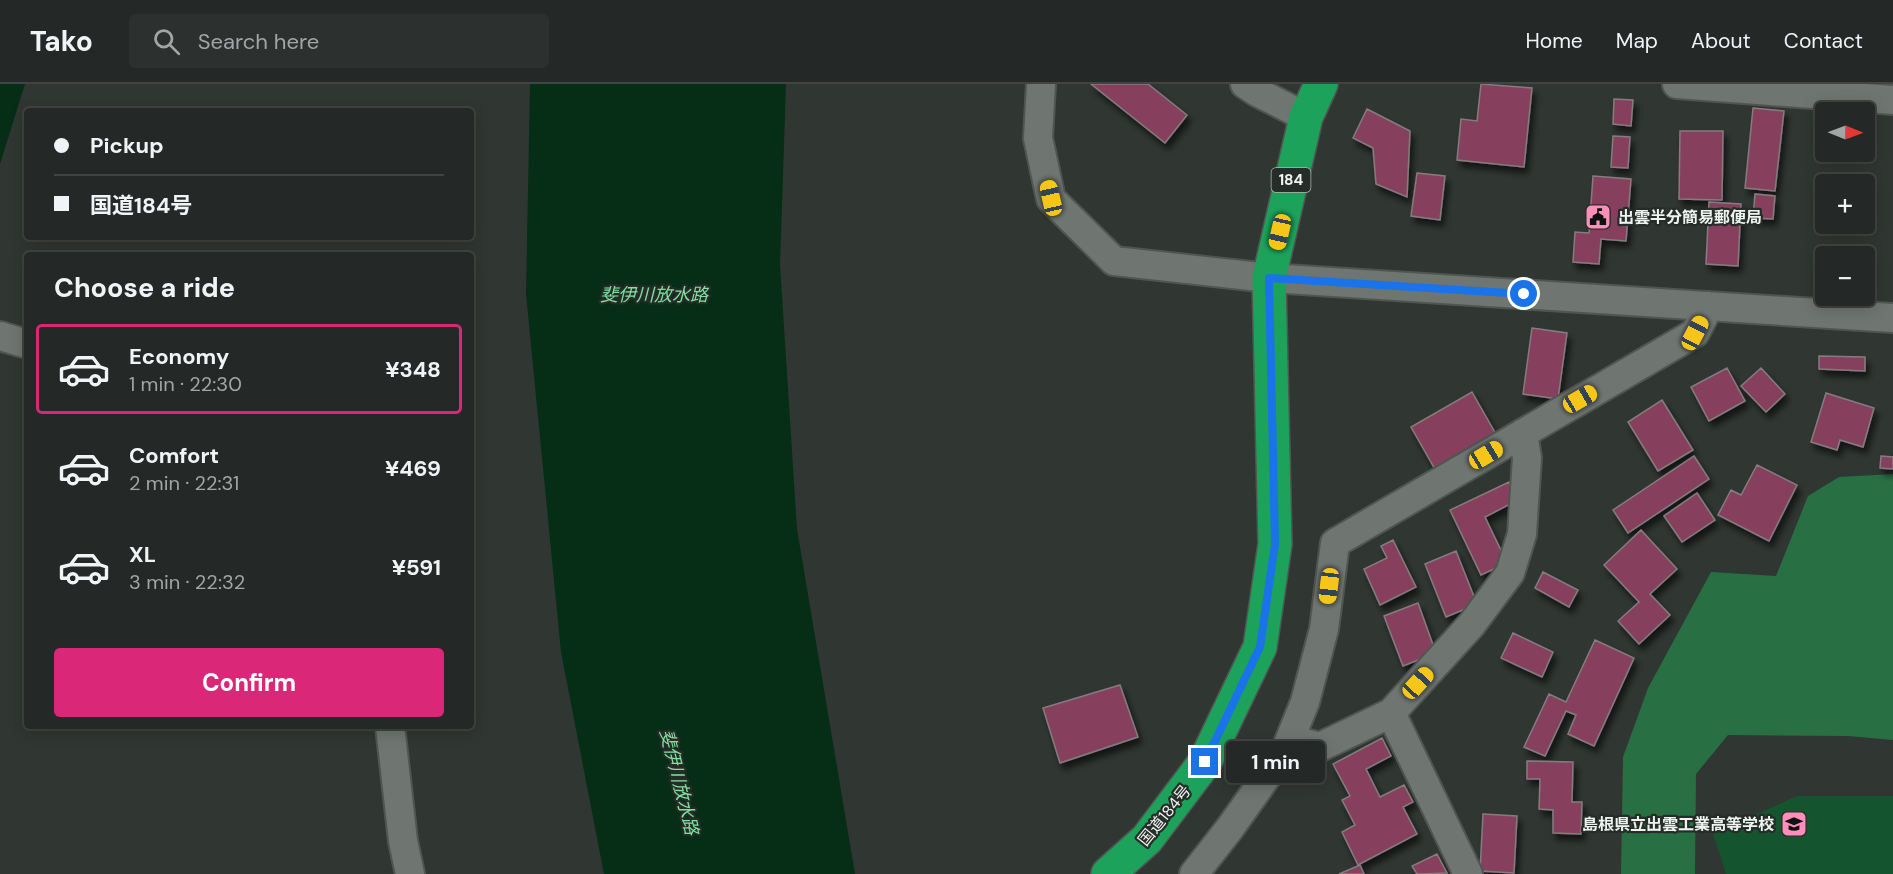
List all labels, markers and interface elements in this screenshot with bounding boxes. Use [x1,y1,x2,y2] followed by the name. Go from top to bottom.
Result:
[129,14,549,68] search box
[30,23,93,60] text: Tako
[150,25,183,58] icon: search
[198,27,319,56] text: Search here
[1525,27,1583,55] text: Home
[1616,27,1658,55] text: Map
[1691,27,1751,55] text: About
[1784,27,1863,55] text: Contact
[1815,102,1875,162] north arrow
[1815,102,1875,306] map controls
[90,131,164,160] text: Pickup
[1272,168,1310,192] road number: 184
[1815,174,1875,234] button: +
[1038,178,1064,218] car
[90,191,192,220] text: 国道184号
[1583,202,1613,232] public building icon: 出雲半分簡易郵便局
[1618,207,1762,228] place label: 出雲半分簡易郵便局
[1267,212,1293,252] car
[1815,246,1875,306] button: −
[54,270,235,305] text: Choose a ride
[1510,280,1537,307] route start
[600,283,710,307] water label: 斐伊川放水路
[1679,313,1711,353] car
[57,342,111,396] icon: car
[129,342,229,371] text: Economy
[385,355,441,384] text: ¥348
[129,371,242,397] text: 1 min · 22:30
[1560,382,1600,416] car
[1466,438,1506,472] car
[57,441,111,495] icon: car
[129,441,219,470] text: Comfort
[385,454,441,483] text: ¥469
[129,470,239,496] text: 2 min · 22:31
[57,540,111,594] icon: car
[129,540,156,569] text: XL
[392,553,441,582] text: ¥591
[1318,567,1340,605] car
[129,569,245,595] text: 3 min · 22:32
[54,648,444,717] button: Confirm
[1399,664,1437,702] car
[654,727,704,839] water label: 斐伊川放水路
[1226,741,1325,783] callout: 1 min
[1191,748,1218,775] route end
[1251,749,1300,775] text: 1 min
[1133,781,1195,850] street label: 国道184号
[1779,809,1809,839] school or university icon: 島根県立出雲工業高等学校
[1582,814,1774,835] place label: 島根県立出雲工業高等学校

